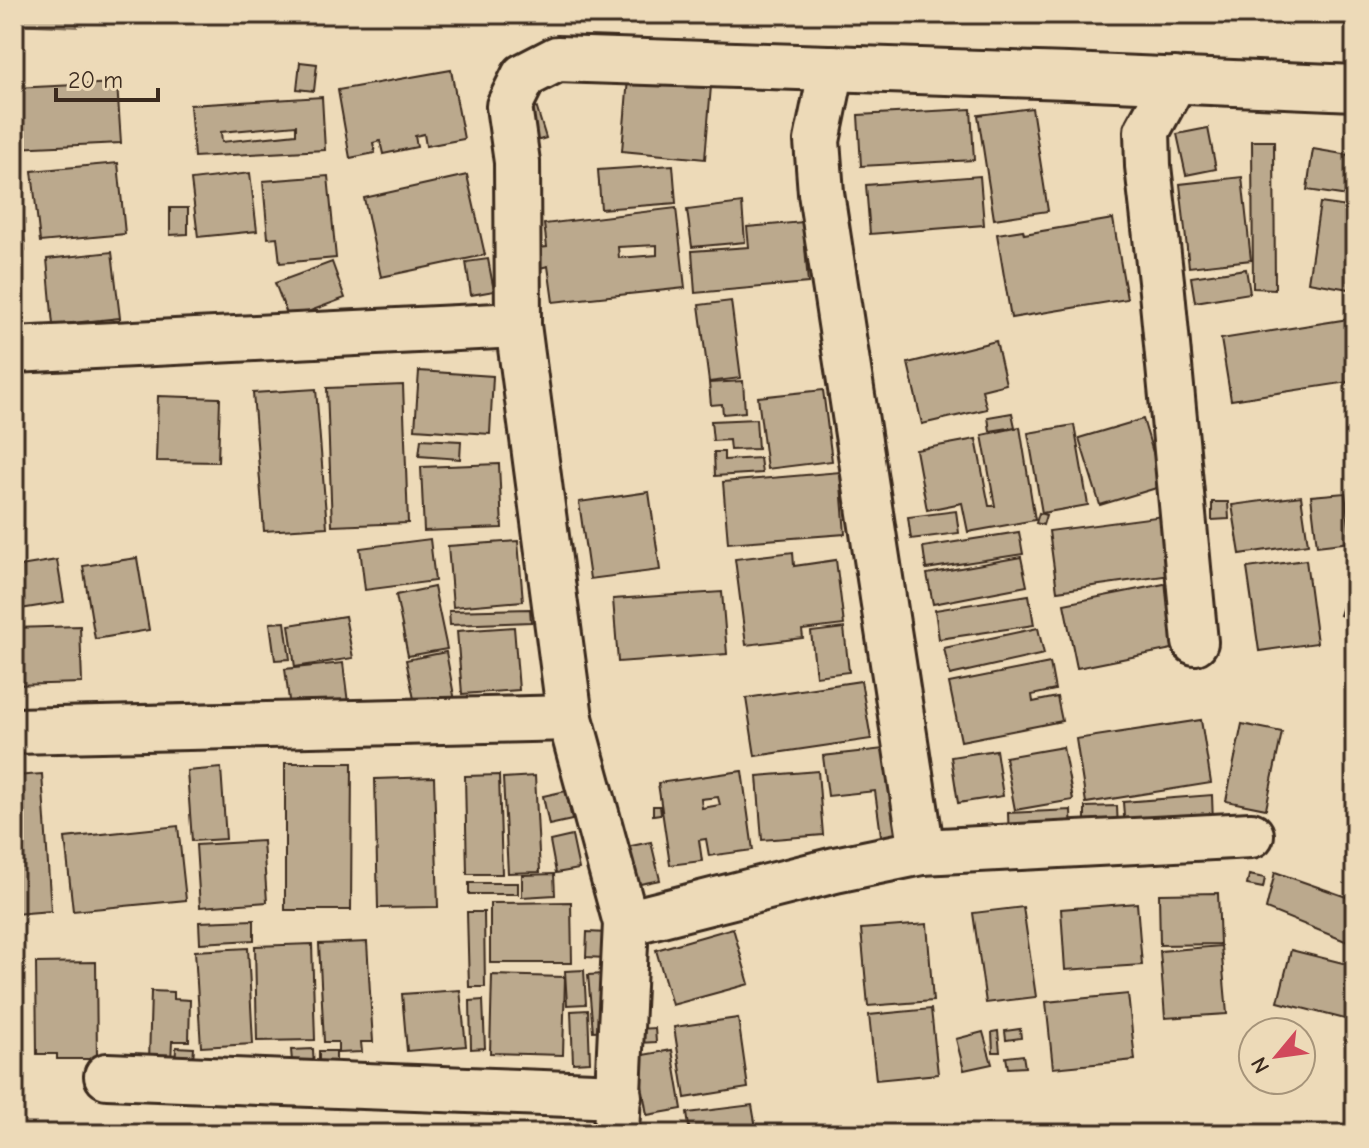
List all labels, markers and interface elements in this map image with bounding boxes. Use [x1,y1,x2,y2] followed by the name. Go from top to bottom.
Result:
[56,52,158,102] scale bar
[68,66,123,94] text: 20 m
[1237,1016,1317,1096] north arrow
[1246,1053,1275,1078] text: N

